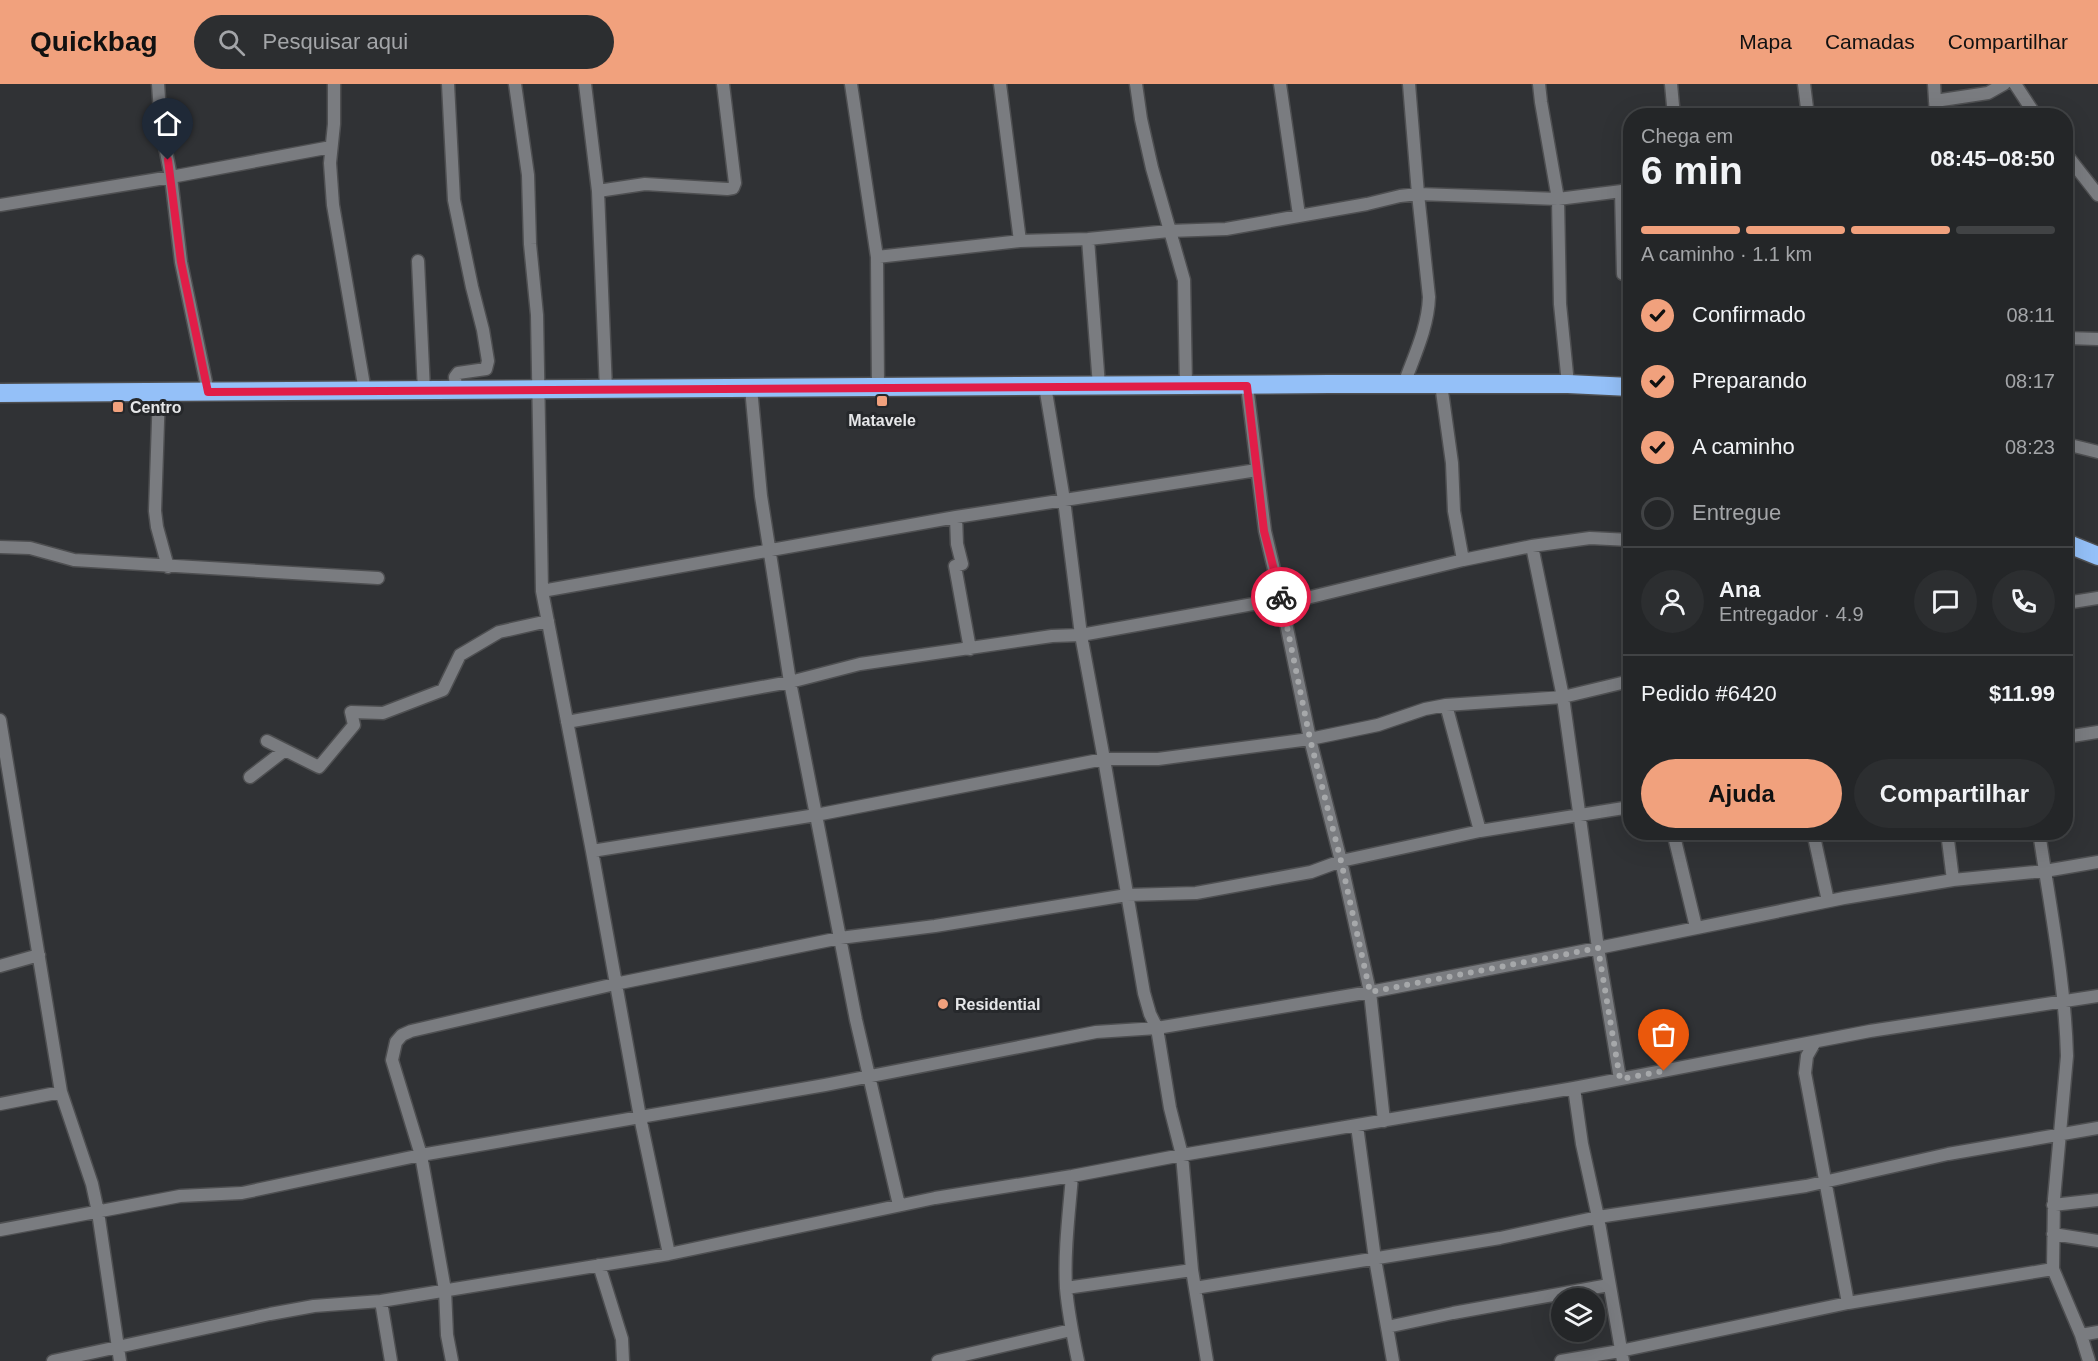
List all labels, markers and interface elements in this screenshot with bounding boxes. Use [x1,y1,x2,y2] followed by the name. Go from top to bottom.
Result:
[194,15,614,69] search box
[30,26,158,57] text: Quickbag
[215,26,248,59] icon: search
[263,29,408,54] text: Pesquisar aqui
[1739,30,1792,53] text: Mapa
[1825,30,1915,53] text: Camadas
[1948,30,2068,53] text: Compartilhar
[142,98,193,160] pin
[151,107,184,140] icon: home
[1641,125,1733,147] text: Chega em
[1930,146,2055,171] text: 08:45–08:50
[1641,149,1743,192] text: 6 min
[1641,243,1812,265] text: A caminho · 1.1 km
[1641,299,1674,332] icon: check
[1692,302,1806,327] text: Confirmado
[2006,304,2055,326] text: 08:11
[1641,365,1674,398] icon: check
[1692,368,1807,393] text: Preparando
[2005,370,2055,392] text: 08:17
[875,394,889,408] marker: Matavele
[130,399,182,416] place label: Centro
[111,400,125,414] marker: Centro
[848,412,916,429] place label: Matavele
[1641,431,1674,464] icon: check
[1692,434,1795,459] text: A caminho
[2005,436,2055,458] text: 08:23
[1692,500,1781,525] text: Entregue
[1251,567,1311,627] courier
[1641,570,1704,633] button: person
[1914,570,1977,633] button: chat
[1992,570,2055,633] button: phone
[1719,577,1761,602] text: Ana
[1265,581,1298,614] icon: bike
[1719,603,1864,625] text: Entregador · 4.9
[1641,681,1777,706] text: Pedido #6420
[1989,681,2055,706] text: $11.99
[1641,759,1842,828] button: Ajuda
[1854,759,2055,828] button: Compartilhar
[955,996,1040,1013] place label: Residential
[936,997,950,1011] marker: Residential
[1638,1009,1689,1071] pin
[1647,1018,1680,1051] icon: bag
[1551,1288,1605,1342] map controls
[1551,1288,1605,1342] button: layers

